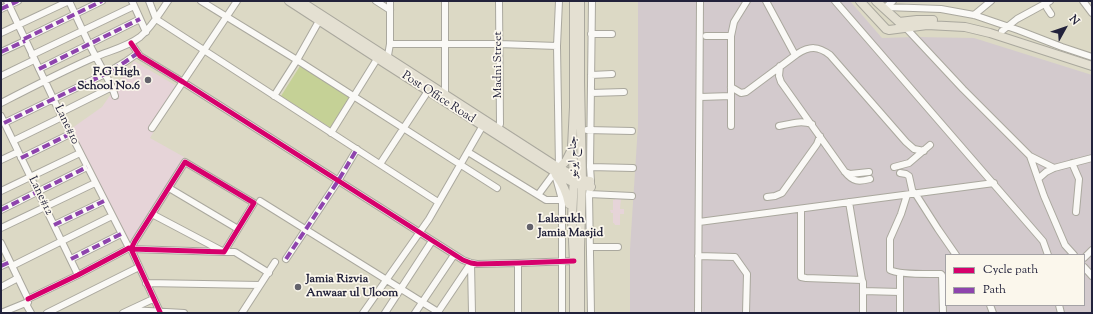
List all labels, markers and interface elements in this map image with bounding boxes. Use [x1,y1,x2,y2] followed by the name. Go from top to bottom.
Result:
[1045,8,1085,48] north arrow
[1065,12,1083,29] text: N
[492,31,506,99] street label: Madni Street
[77,66,140,94] place label: F.G High School No.6
[399,69,477,127] street label: Post Office Road
[143,75,153,85] marker: F.G High School No.6
[50,103,82,147] street label: Lane#10
[567,136,581,178] street label: جناح ایونیو
[24,174,56,218] street label: Lane#12
[538,213,603,241] place label: Lalarukh Jamia Masjid
[525,222,535,232] marker: Lalarukh Jamia Masjid
[945,254,1085,306] legend
[983,261,1038,279] text: Cycle path
[306,273,398,301] place label: Jamia Rizvia Anwaar ul Uloom
[983,281,1006,299] text: Path
[293,282,303,292] marker: Jamia Rizvia Anwaar ul Uloom

